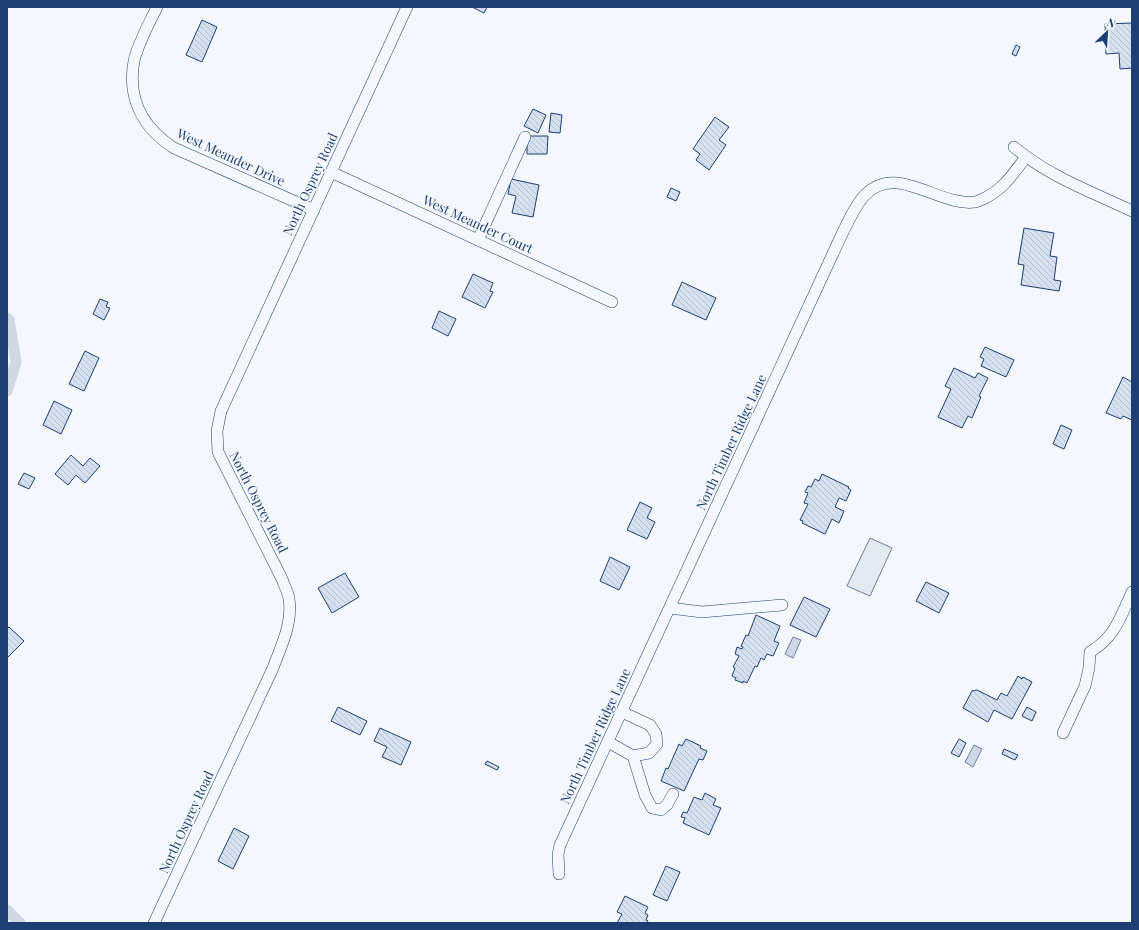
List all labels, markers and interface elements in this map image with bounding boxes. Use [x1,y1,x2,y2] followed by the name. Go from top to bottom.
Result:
[1087,12,1127,52] north arrow
[1105,14,1118,31] text: N
[173,124,288,189] street label: West Meander Drive
[278,129,341,238] street label: North Osprey Road
[419,190,536,257] street label: West Meander Court
[692,371,770,512] street label: North Timber Ridge Lane
[227,448,292,556] street label: North Osprey Road
[556,665,634,806] street label: North Timber Ridge Lane
[154,767,217,876] street label: North Osprey Road

